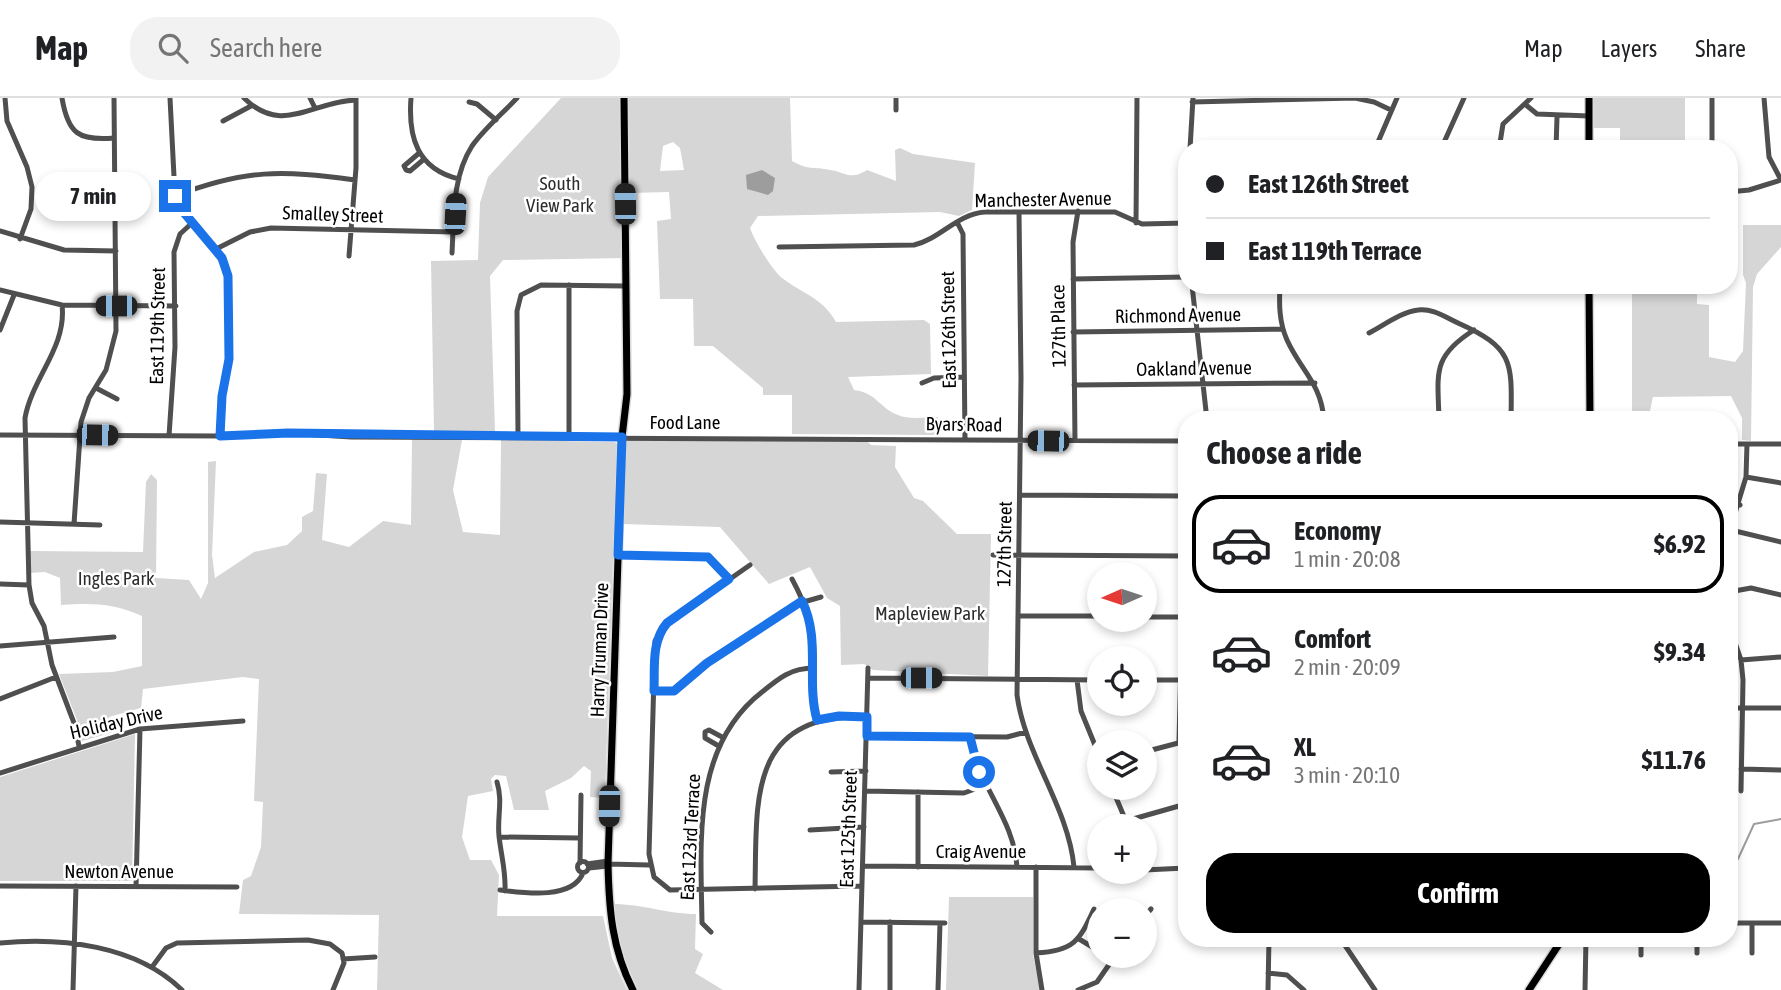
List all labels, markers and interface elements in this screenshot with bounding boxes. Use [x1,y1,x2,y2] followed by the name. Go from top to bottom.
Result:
[130,17,620,80] search box
[35,29,88,67] text: Map
[154,29,192,67] icon: search
[210,33,322,63] text: Search here
[1524,35,1563,62] text: Map
[1601,35,1657,62] text: Layers
[1695,35,1746,62] text: Share
[1248,169,1409,199] text: East 126th Street
[35,172,150,220] callout: 7 min
[526,172,595,216] park label: South View Park
[159,180,191,212] route end
[70,183,116,209] text: 7 min
[615,183,636,225] car
[974,187,1112,211] street label: Manchester Avenue
[444,192,467,236] car
[282,201,384,227] street label: Smalley Street
[1248,236,1422,266] text: East 119th Terrace
[145,267,169,385] street label: East 119th Street
[936,271,960,389] street label: East 126th Street
[1046,284,1070,368] street label: 127th Place
[96,296,138,317] car
[1115,303,1241,327] street label: Richmond Avenue
[1136,356,1252,380] street label: Oakland Avenue
[650,411,720,433] street label: Food Lane
[925,412,1003,436] street label: Byars Road
[76,424,119,446] car
[1027,430,1070,452] car
[1206,434,1362,471] text: Choose a ride
[992,501,1016,587] street label: 127th Street
[1210,513,1273,576] icon: car
[1294,516,1381,546] text: Economy
[1654,529,1706,559] text: $6.92
[1294,546,1400,572] text: 1 min · 20:08
[1087,562,1157,632] north arrow
[1087,562,1157,968] map controls
[78,567,155,589] park label: Ingles Park
[586,582,612,718] street label: Harry Truman Drive
[875,602,986,624] park label: Mapleview Park
[1210,621,1273,684] icon: car
[1294,624,1371,654] text: Comfort
[1654,637,1706,667] text: $9.34
[1087,646,1157,716] button: locate
[1294,654,1400,680] text: 2 min · 20:09
[901,668,943,689] car
[67,701,165,743] street label: Holiday Drive
[1210,729,1273,792] icon: car
[1087,730,1157,800] button: layers
[1294,732,1316,762] text: XL
[1642,745,1706,775] text: $11.76
[963,756,995,788] route start
[1294,762,1400,788] text: 3 min · 20:10
[835,770,861,888] street label: East 125th Street
[676,773,704,901] street label: East 123rd Terrace
[599,785,620,827] car
[1087,814,1157,884] button: +
[936,840,1026,862] street label: Craig Avenue
[1206,853,1710,933] button: Confirm
[64,860,174,882] street label: Newton Avenue
[1087,898,1157,968] button: −

